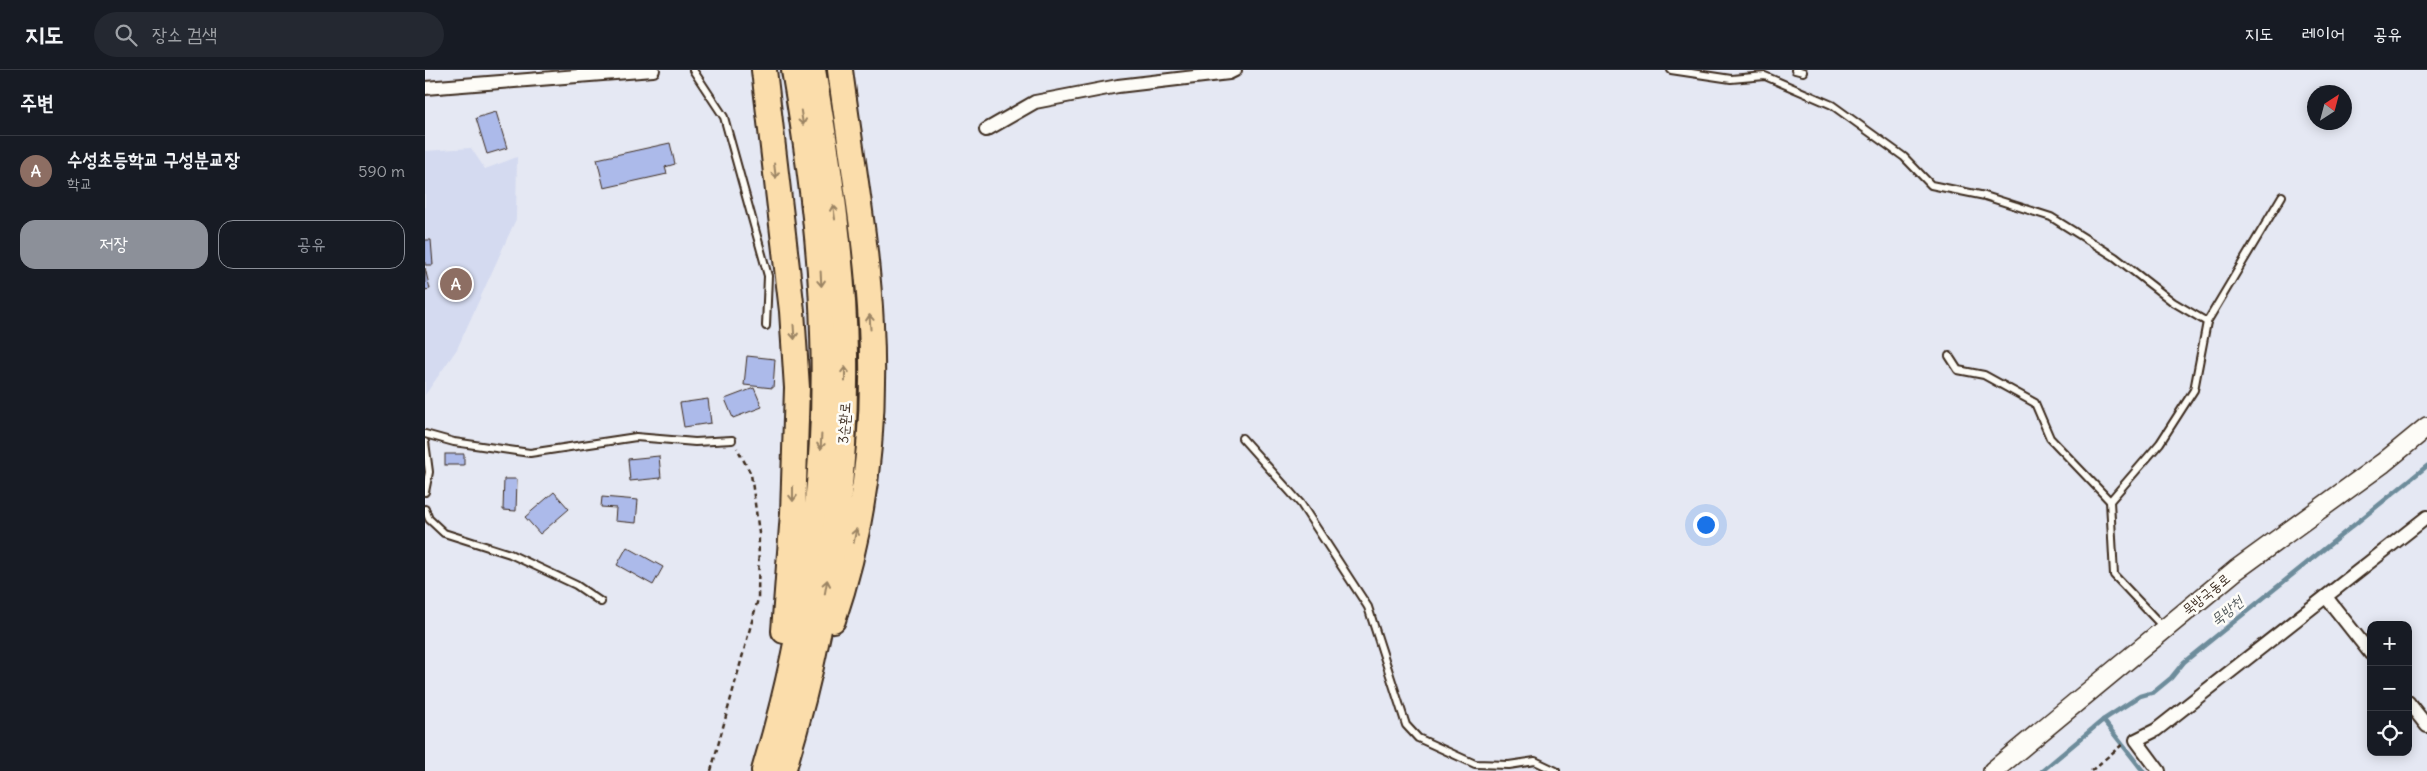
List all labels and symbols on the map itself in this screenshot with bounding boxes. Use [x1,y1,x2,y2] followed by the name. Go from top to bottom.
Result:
[2307,85,2352,130] north arrow
[798,110,808,126] one-way arrow
[770,162,780,178] one-way arrow
[829,204,839,220] one-way arrow
[440,265,472,303] pin: A
[816,271,825,287] one-way arrow
[866,314,875,330] one-way arrow
[789,324,798,340] one-way arrow
[840,366,850,382] one-way arrow
[834,402,854,444] street label: 3순환로
[817,434,826,450] one-way arrow
[788,486,798,502] one-way arrow
[1693,512,1719,538] your location
[851,528,861,544] one-way arrow
[2178,569,2234,619] street label: 묵방국동로
[821,580,831,596] one-way arrow
[2207,591,2248,629] water label: 묵방천

